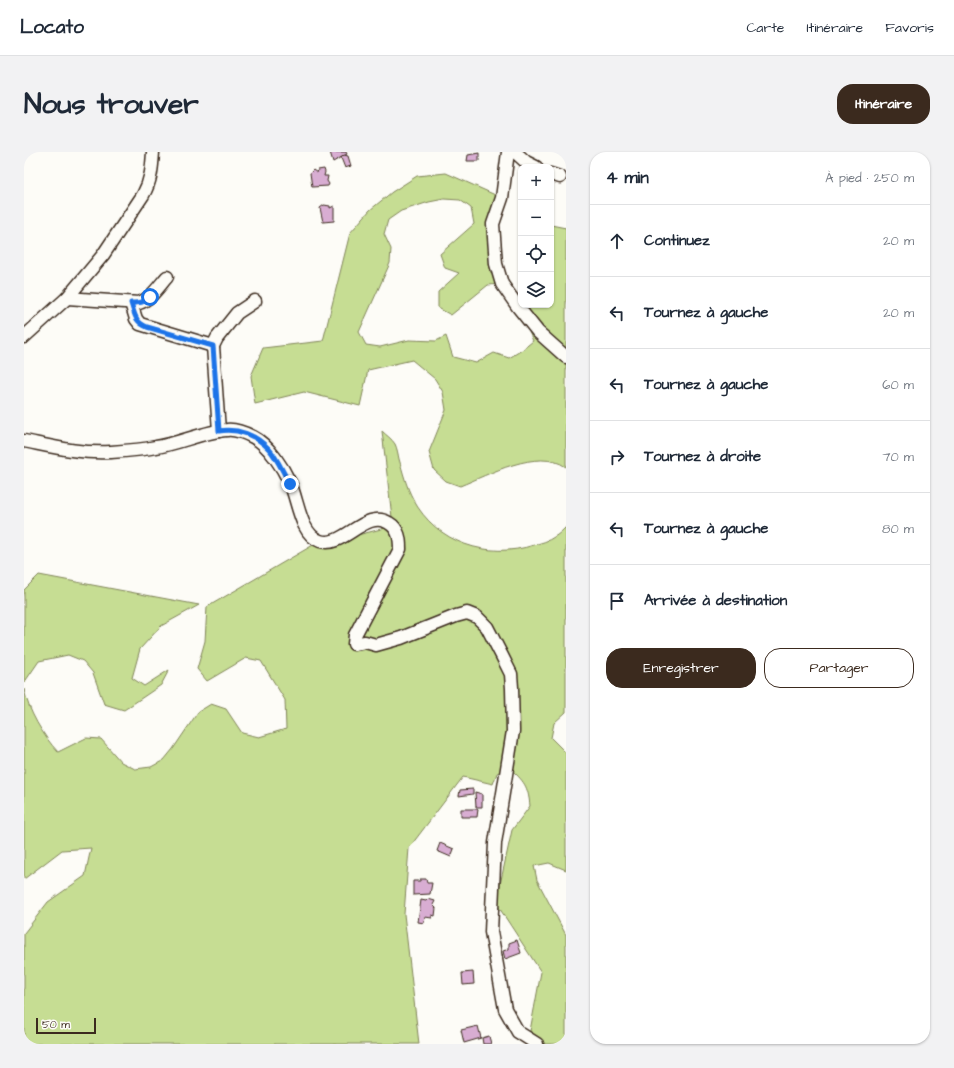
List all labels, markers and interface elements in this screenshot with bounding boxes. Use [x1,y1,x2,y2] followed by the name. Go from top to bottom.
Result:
[20,14,84,41] text: Locato
[746,18,784,38] text: Carte
[806,18,863,38] text: Itinéraire
[885,18,934,38] text: Favoris
[837,84,930,124] button: Itinéraire
[24,85,199,124] text: Nous trouver
[518,164,554,308] map controls
[518,164,554,200] button: +
[606,166,649,190] text: 4 min
[825,169,914,187] text: À pied · 250 m
[518,200,554,236] button: −
[606,230,628,252] icon: ahead
[644,230,710,251] text: Continuez
[883,232,914,250] text: 20 m
[518,236,554,272] button: locate
[518,272,554,308] button: layers
[141,288,159,306] route start
[606,302,628,324] icon: left
[644,302,768,323] text: Tournez à gauche
[883,304,914,322] text: 20 m
[606,374,628,396] icon: left
[644,374,768,395] text: Tournez à gauche
[882,376,914,394] text: 60 m
[606,446,628,468] icon: right
[644,446,761,467] text: Tournez à droite
[882,448,914,466] text: 70 m
[281,475,299,493] route end
[606,518,628,540] icon: left
[644,518,768,539] text: Tournez à gauche
[882,520,914,538] text: 80 m
[606,590,628,612] icon: arrive
[644,590,787,611] text: Arrivée à destination
[606,648,756,688] button: Enregistrer
[764,648,914,688] button: Partager
[36,1016,96,1035] scale bar
[42,1017,70,1032] text: 50 m

